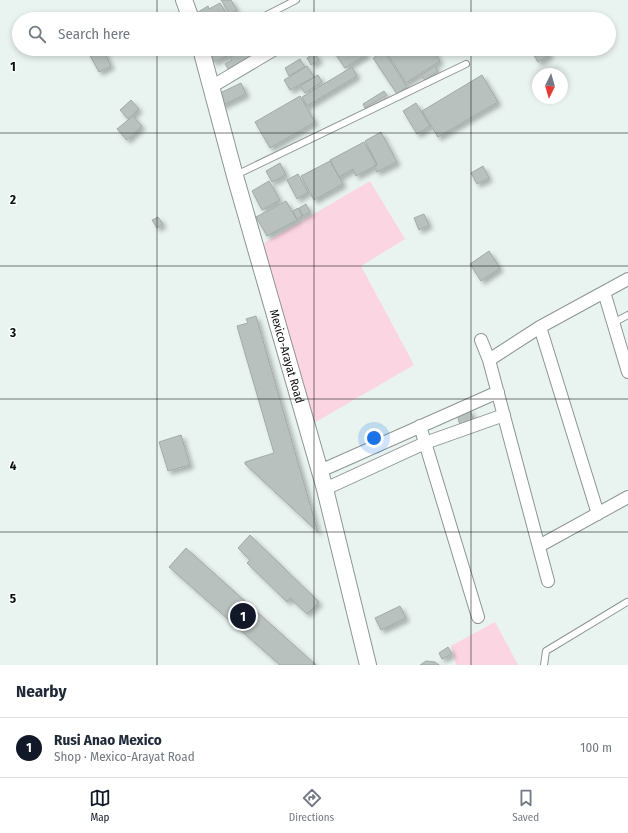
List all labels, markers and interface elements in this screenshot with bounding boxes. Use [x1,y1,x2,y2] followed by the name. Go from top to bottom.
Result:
[12,12,616,56] search box
[26,23,48,45] icon: search
[58,25,130,43] text: Search here
[10,59,16,74] text: 1
[532,68,568,104] north arrow
[9,192,16,207] text: 2
[267,308,307,405] street label: Mexico-Arayat Road
[9,325,16,340] text: 3
[364,428,384,448] your location
[10,458,17,473] text: 4
[10,591,16,606] text: 5
[230,601,256,631] pin: 1
[16,681,67,702] text: Nearby
[54,731,162,749] text: Rusi Anao Mexico
[26,740,32,755] text: 1
[580,740,612,755] text: 100 m
[54,749,195,764] text: Shop · Mexico-Arayat Road
[89,787,111,824] tab: Map
[289,787,334,824] tab: Directions
[512,787,539,824] tab: Saved

